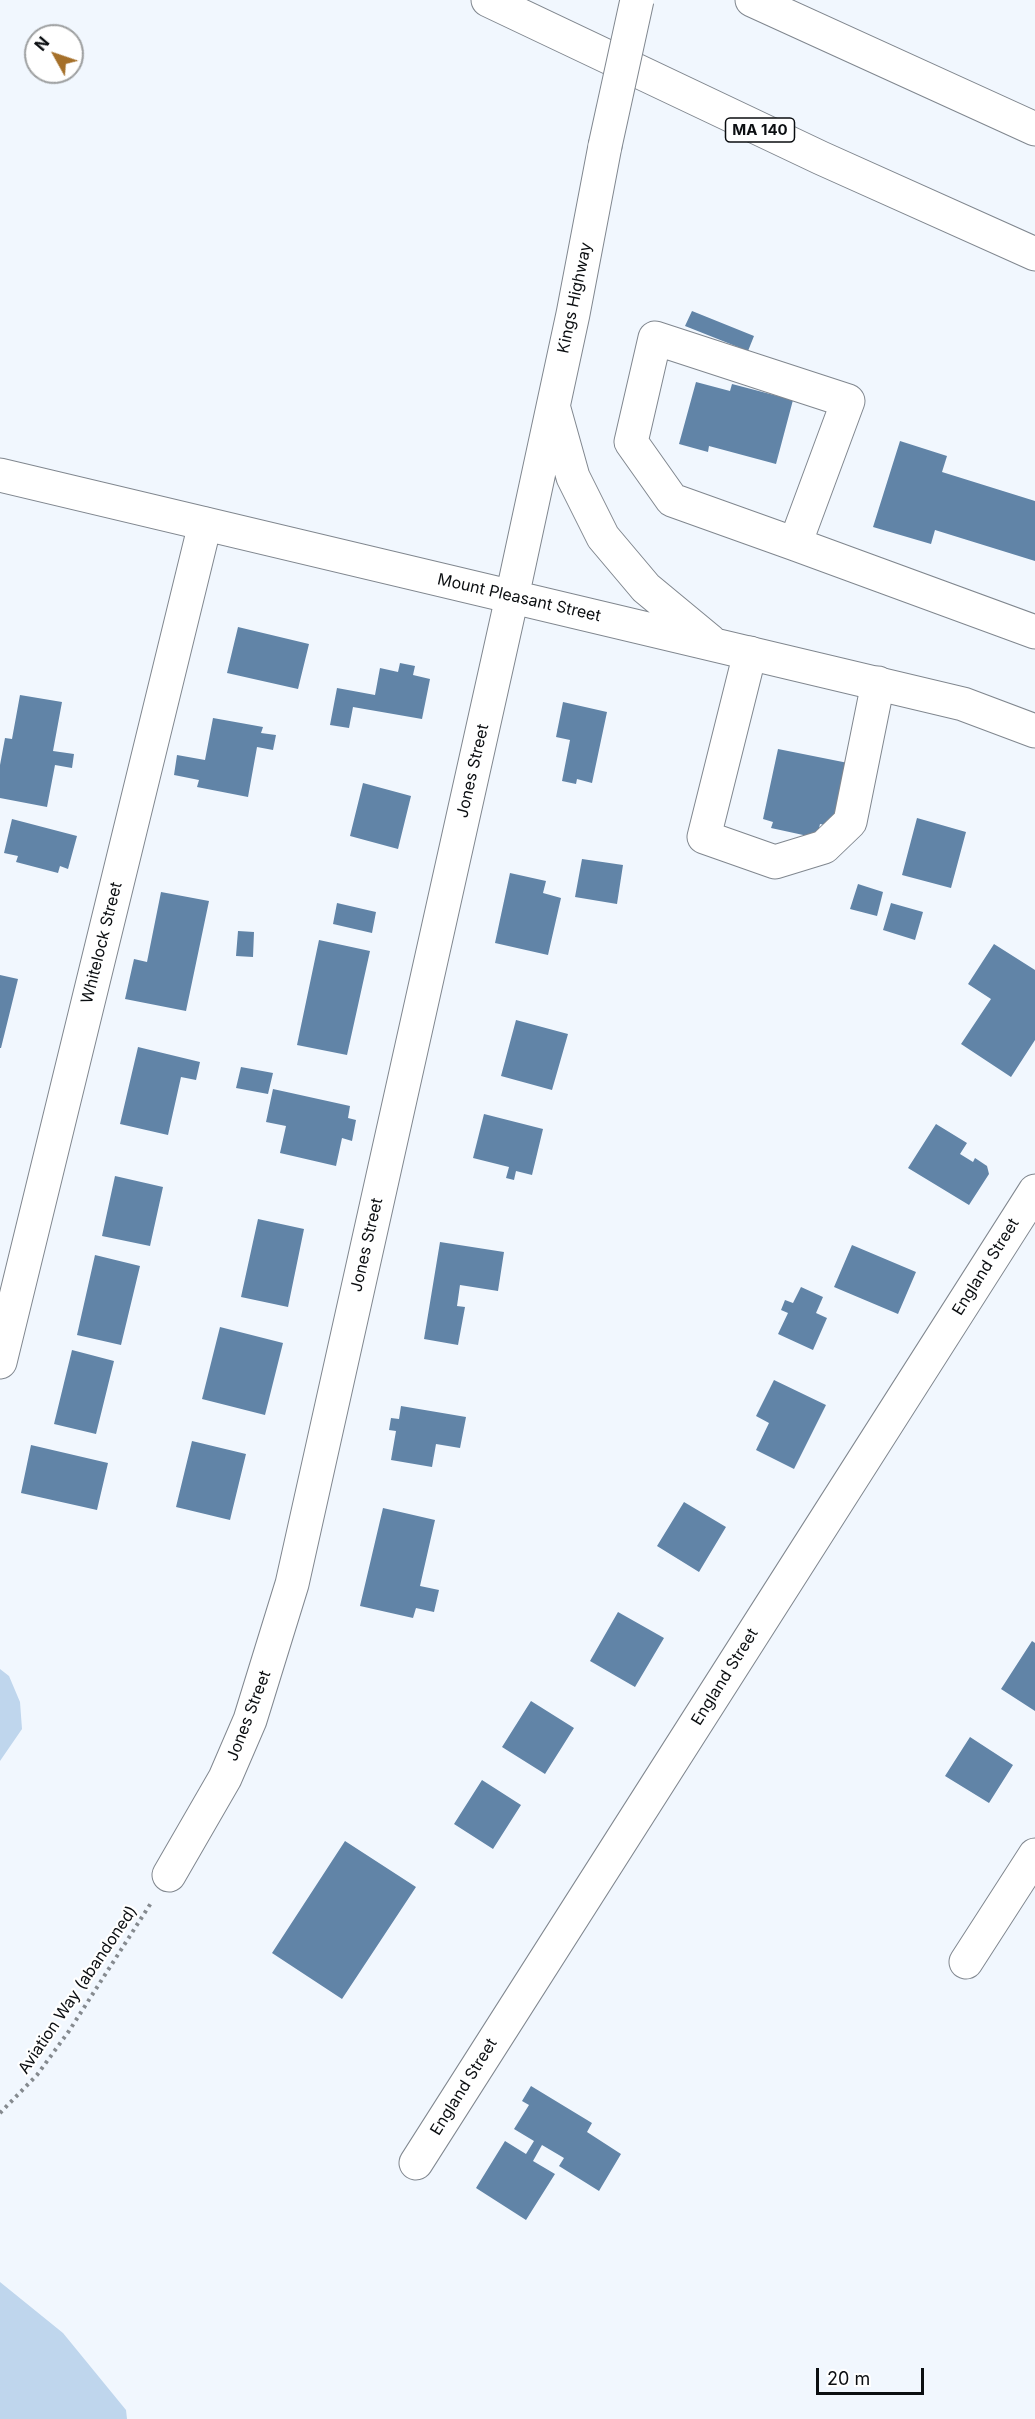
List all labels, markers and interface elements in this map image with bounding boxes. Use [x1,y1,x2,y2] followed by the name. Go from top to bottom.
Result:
[24,24,84,84] north arrow
[30,33,53,55] text: N
[726,118,795,142] road number: MA 140
[554,241,596,355] street label: Kings Highway
[435,570,603,626] street label: Mount Pleasant Street
[453,722,493,820] street label: Jones Street
[78,880,126,1006] street label: Whitelock Street
[347,1196,387,1294] street label: Jones Street
[949,1215,1023,1319] street label: England Street
[688,1625,762,1729] street label: England Street
[223,1668,275,1764] street label: Jones Street
[14,1902,142,2078] street label: Aviation Way (abandoned)
[427,2035,501,2139] street label: England Street
[819,2356,927,2394] scale bar
[827,2368,870,2389] text: 20 m

